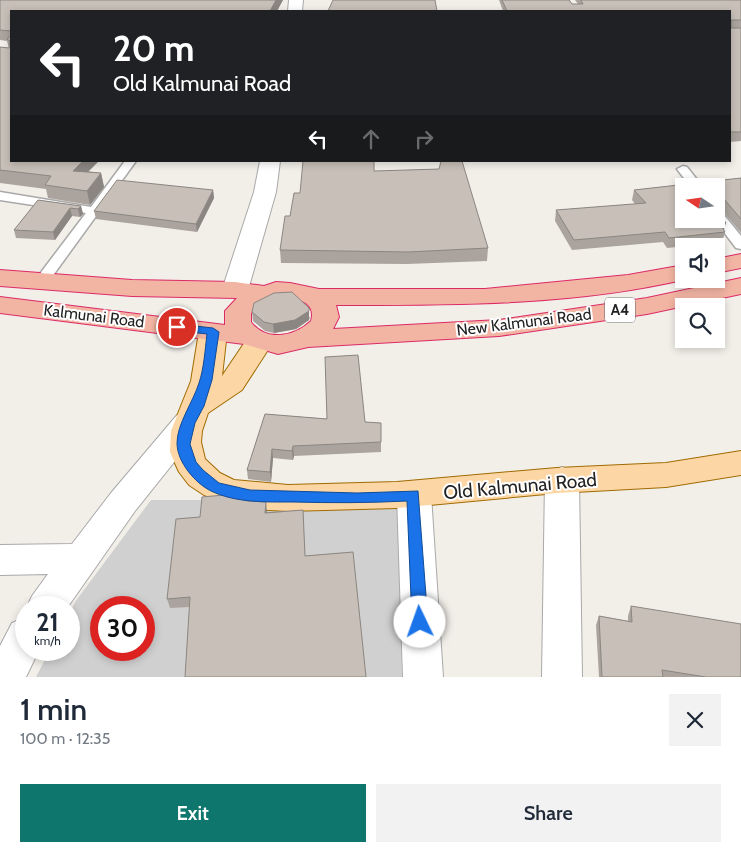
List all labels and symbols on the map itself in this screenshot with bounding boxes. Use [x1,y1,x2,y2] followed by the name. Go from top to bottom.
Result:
[675,178,725,228] north arrow
[605,298,635,322] road number: A4
[43,300,145,332] street label: Kalmunai Road
[456,304,592,340] street label: New Kalmunai Road
[156,306,198,348] pin
[442,468,598,504] street label: Old Kalmunai Road
[393,595,445,647] position arrow
[90,596,155,661] speed limit sign: 30

